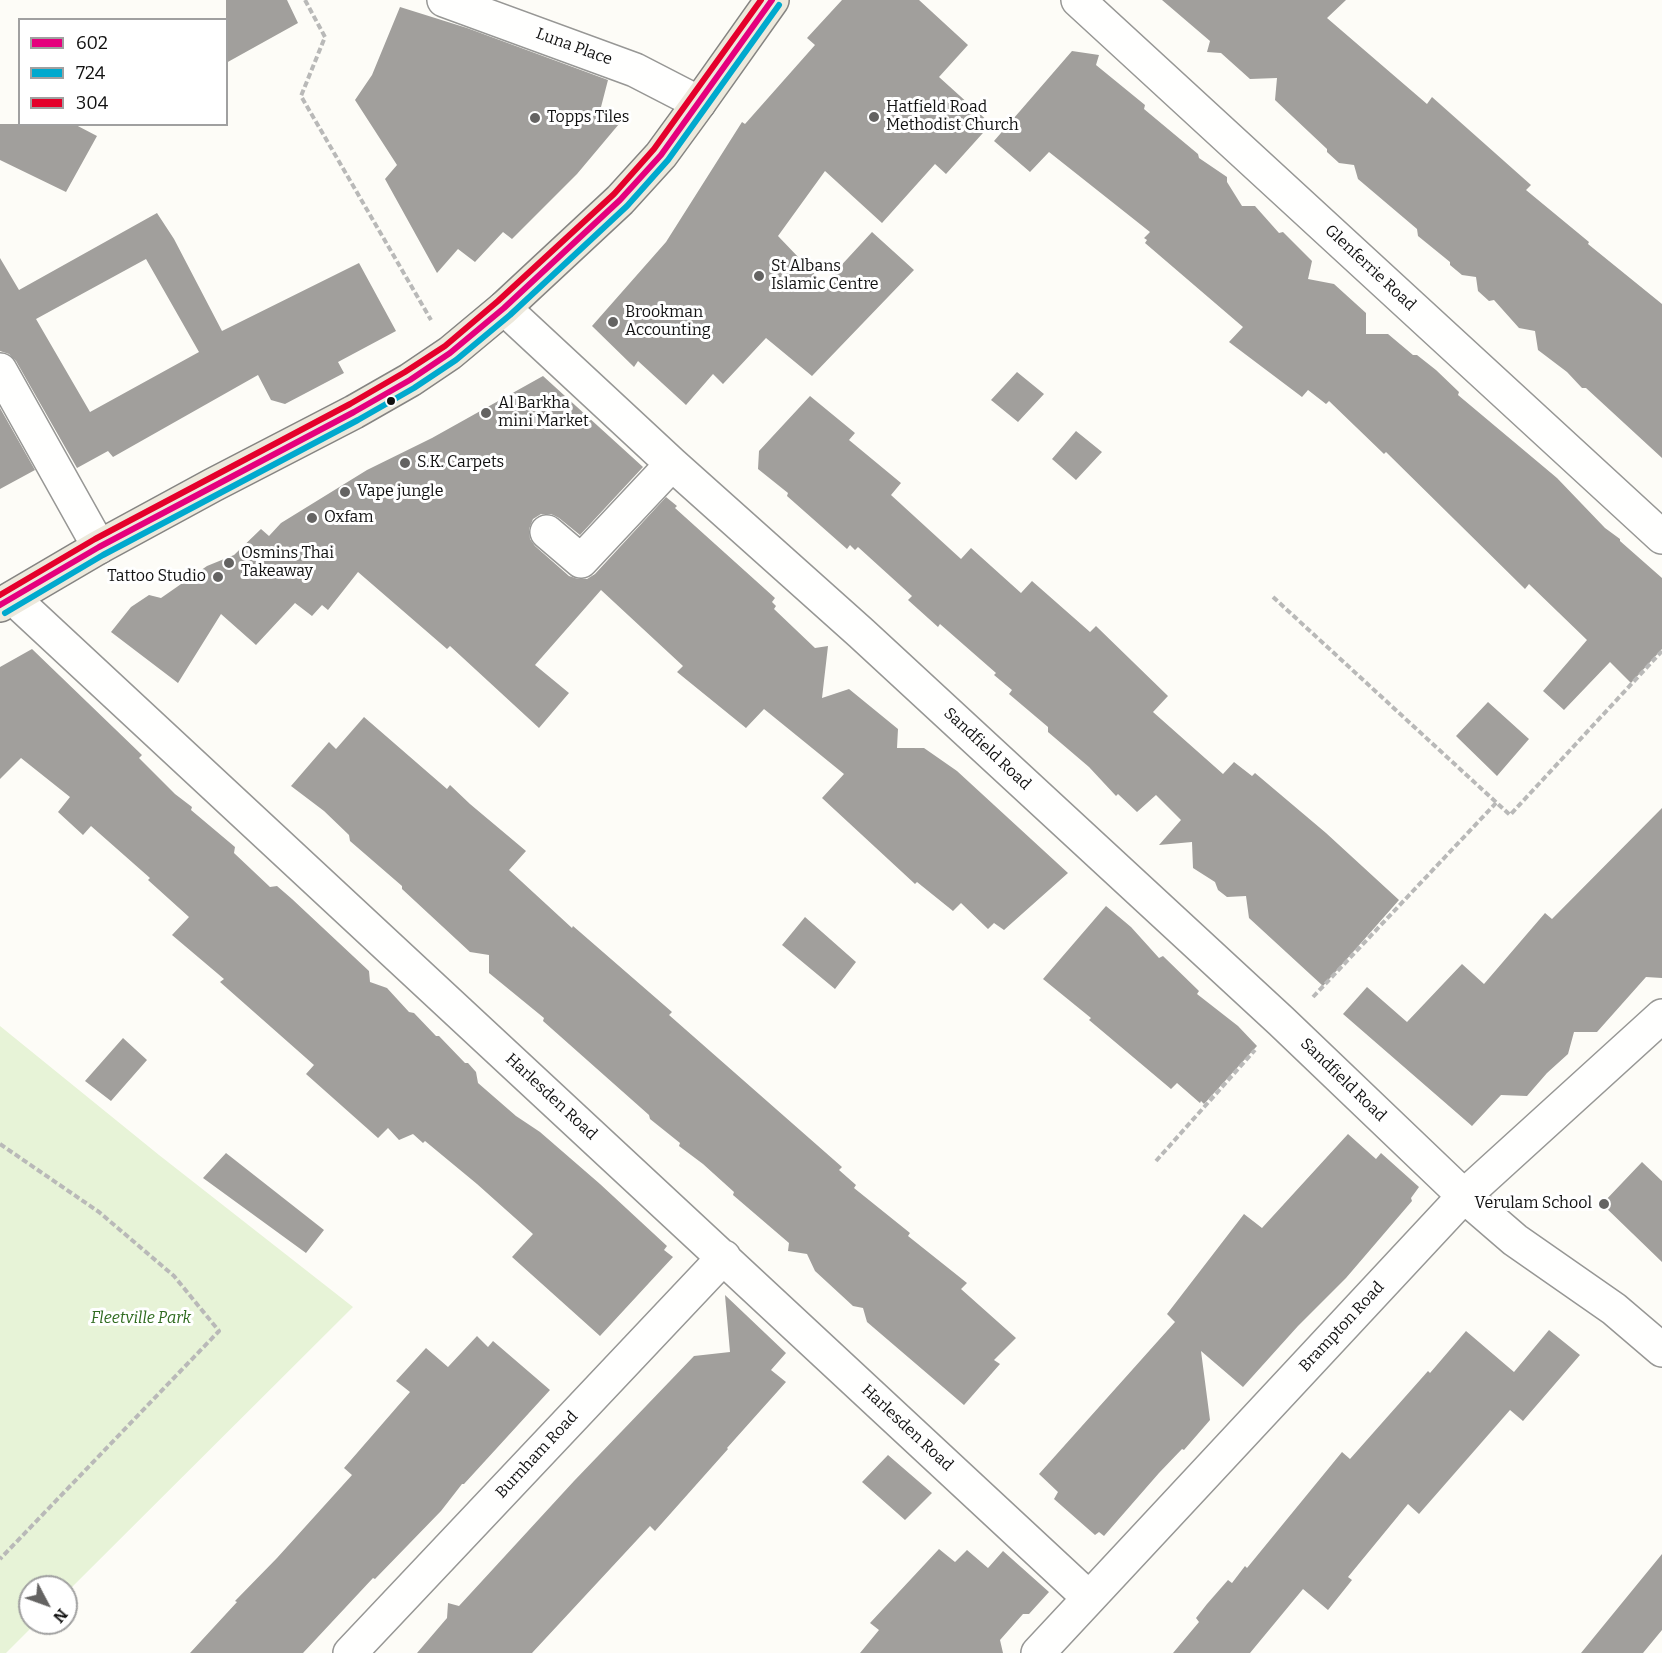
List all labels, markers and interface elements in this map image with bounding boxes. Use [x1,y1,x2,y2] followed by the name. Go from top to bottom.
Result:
[18,18,228,126] legend
[533,24,615,70] street label: Luna Place
[76,32,108,54] text: 602
[76,62,105,84] text: 724
[76,92,108,114] text: 304
[886,98,1019,136] place label: Hatfield Road Methodist Church
[547,108,629,128] place label: Topps Tiles
[867,110,881,124] marker: Hatfield Road Methodist Church
[528,111,542,125] marker: Topps Tiles
[1321,221,1419,315] street label: Glenferrie Road
[771,257,879,295] place label: St Albans Islamic Centre
[752,269,766,283] marker: St Albans Islamic Centre
[625,303,711,341] place label: Brookman Accounting
[606,315,620,329] marker: Brookman Accounting
[498,394,589,432] place label: Al Barkha mini Market
[385,395,397,407] unlabelled marker
[479,406,493,420] marker: Al Barkha mini Market
[417,453,504,473] place label: S.K. Carpets
[398,456,412,470] marker: S.K. Carpets
[357,482,443,502] place label: Vape jungle
[338,485,352,499] marker: Vape jungle
[324,508,374,528] place label: Oxfam
[305,511,319,525] marker: Oxfam
[241,544,334,582] place label: Osmins Thai Takeaway
[222,556,236,570] marker: Osmins Thai Takeaway
[107,567,206,587] place label: Tattoo Studio
[211,570,225,584] marker: Tattoo Studio
[940,704,1034,794] street label: Sandfield Road
[1296,1034,1390,1126] street label: Sandfield Road
[501,1050,601,1144] street label: Harlesden Road
[1475,1194,1592,1214] place label: Verulam School
[1597,1197,1611,1211] marker: Verulam School
[1295,1278,1389,1376] street label: Brampton Road
[91,1309,191,1329] park label: Fleetville Park
[857,1381,957,1475] street label: Harlesden Road
[492,1408,582,1502] street label: Burnham Road
[18,1575,78,1635] north arrow
[49,1605,72,1627] text: N

